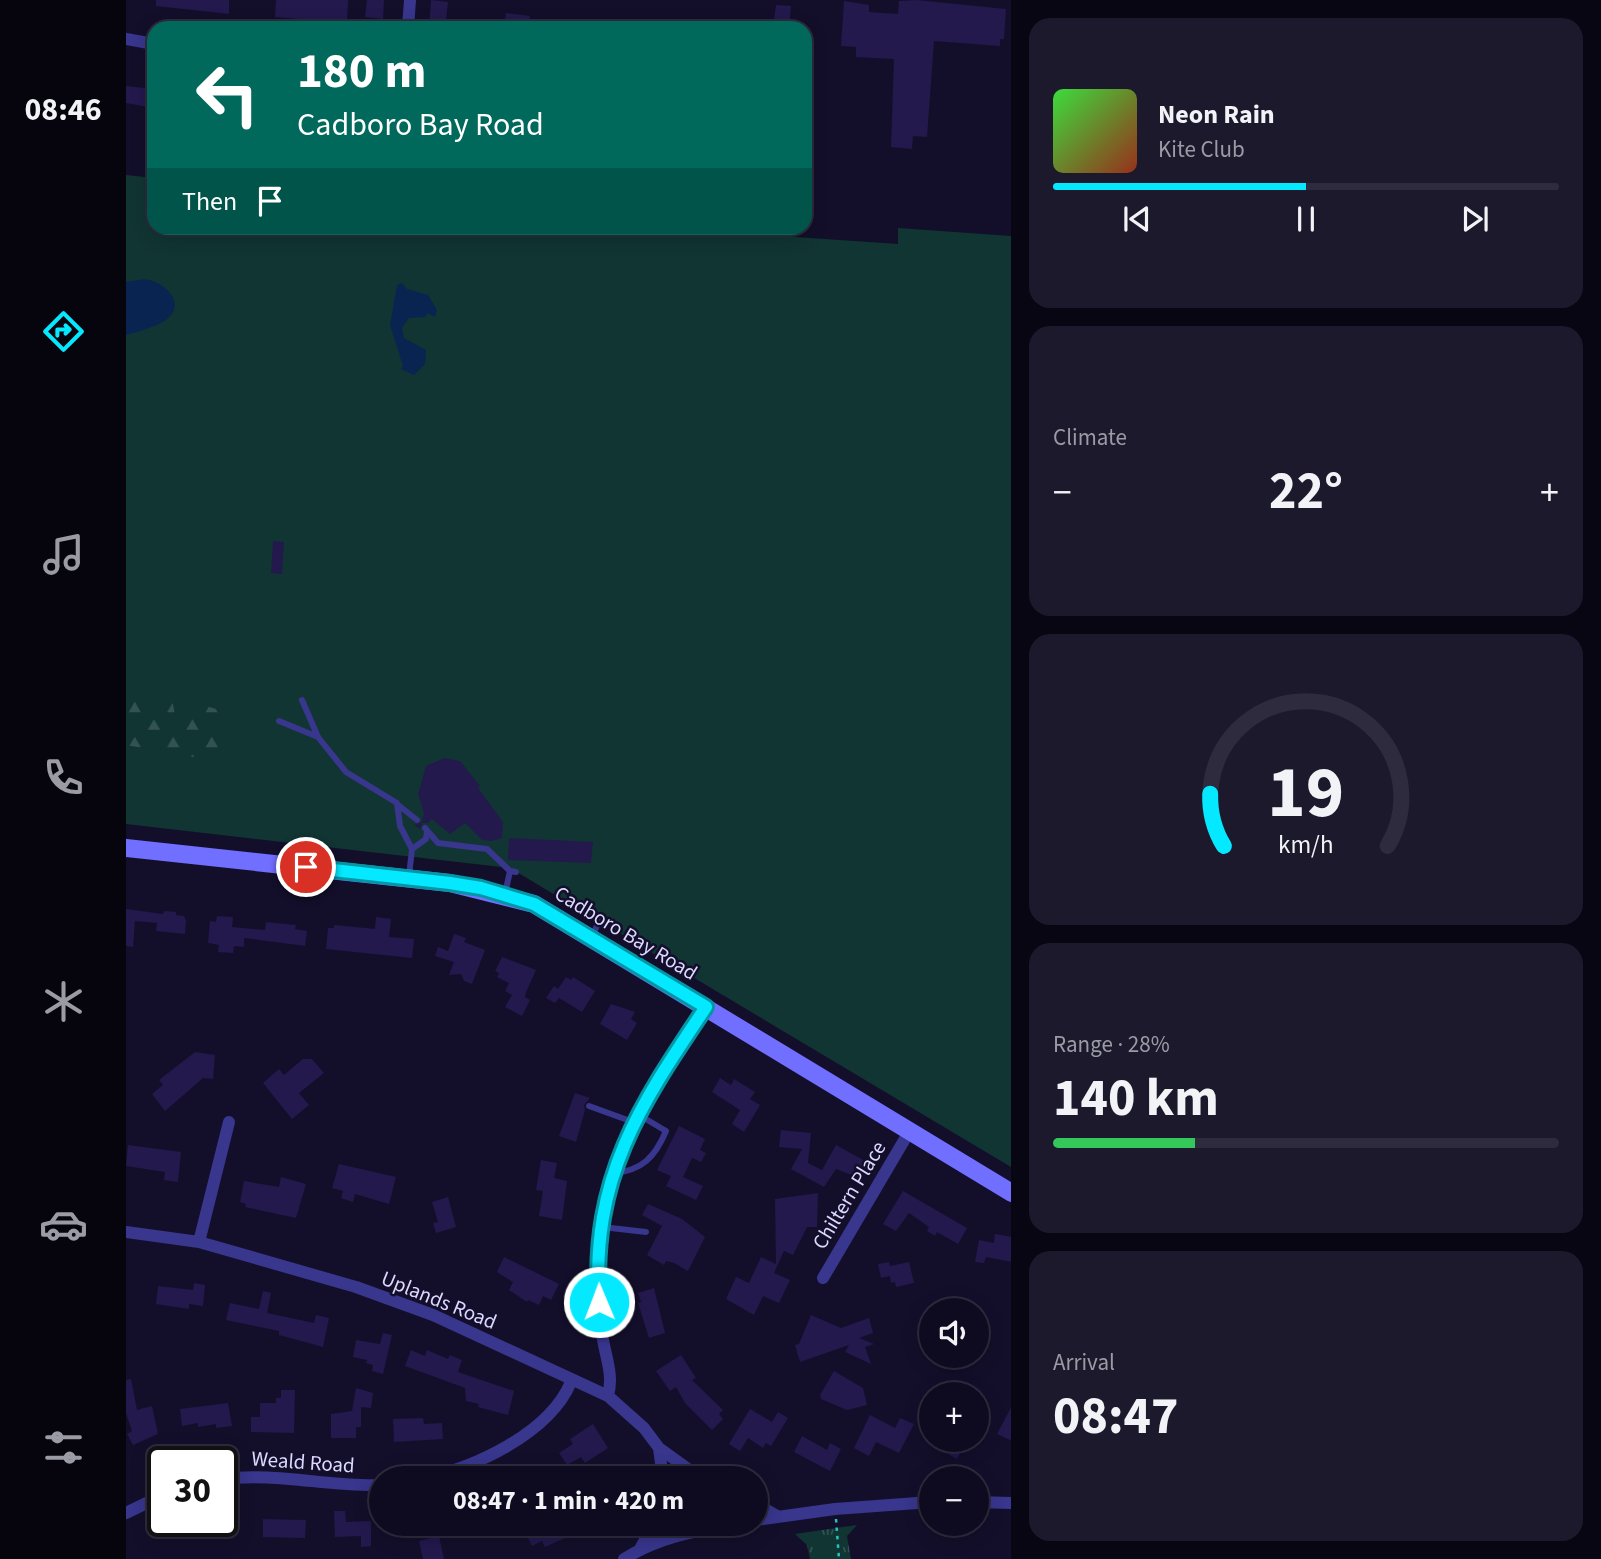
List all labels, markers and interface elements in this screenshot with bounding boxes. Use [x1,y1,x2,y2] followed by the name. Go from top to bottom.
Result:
[297,37,426,107] text: 180 m
[182,49,273,140] icon: left
[24,87,102,133] text: 08:46
[1158,96,1275,133] text: Neon Rain
[297,102,544,148] text: Cadboro Bay Road
[1158,133,1245,166] text: Kite Club
[251,182,289,220] icon: arrive
[182,183,237,220] text: Then
[1118,200,1156,238] icon: previous
[1287,200,1325,238] icon: pause
[1456,200,1494,238] icon: next
[39,307,88,356] icon: directions
[1053,421,1127,454] text: Climate
[1269,455,1343,529] text: 22°
[1053,466,1072,520] text: −
[1540,466,1559,520] text: +
[39,530,88,579] icon: music
[1268,741,1344,845] text: 19
[39,753,88,802] icon: phone
[1278,826,1334,862] text: km/h
[276,837,336,897] pin
[287,848,325,886] icon: arrive
[549,878,703,988] street label: Cadboro Bay Road
[39,977,88,1026] icon: climate
[1053,1028,1170,1061] text: Range · 28%
[1053,1062,1219,1136] text: 140 km
[805,1135,893,1255] street label: Chiltern Place
[39,1200,88,1249] icon: car
[377,1263,501,1337] street label: Uplands Road
[562,1265,636,1339] position arrow
[919,1298,989,1536] map controls
[919,1298,989,1368] button: sound
[1053,1346,1115,1379] text: Arrival
[1053,1380,1178,1454] text: 08:47
[919,1382,989,1452] button: +
[39,1423,88,1472] icon: filters
[250,1443,356,1481] street label: Weald Road
[147,1446,238,1537] speed limit sign: 30
[919,1466,989,1536] button: −
[453,1482,684,1519] text: 08:47 · 1 min · 420 m

